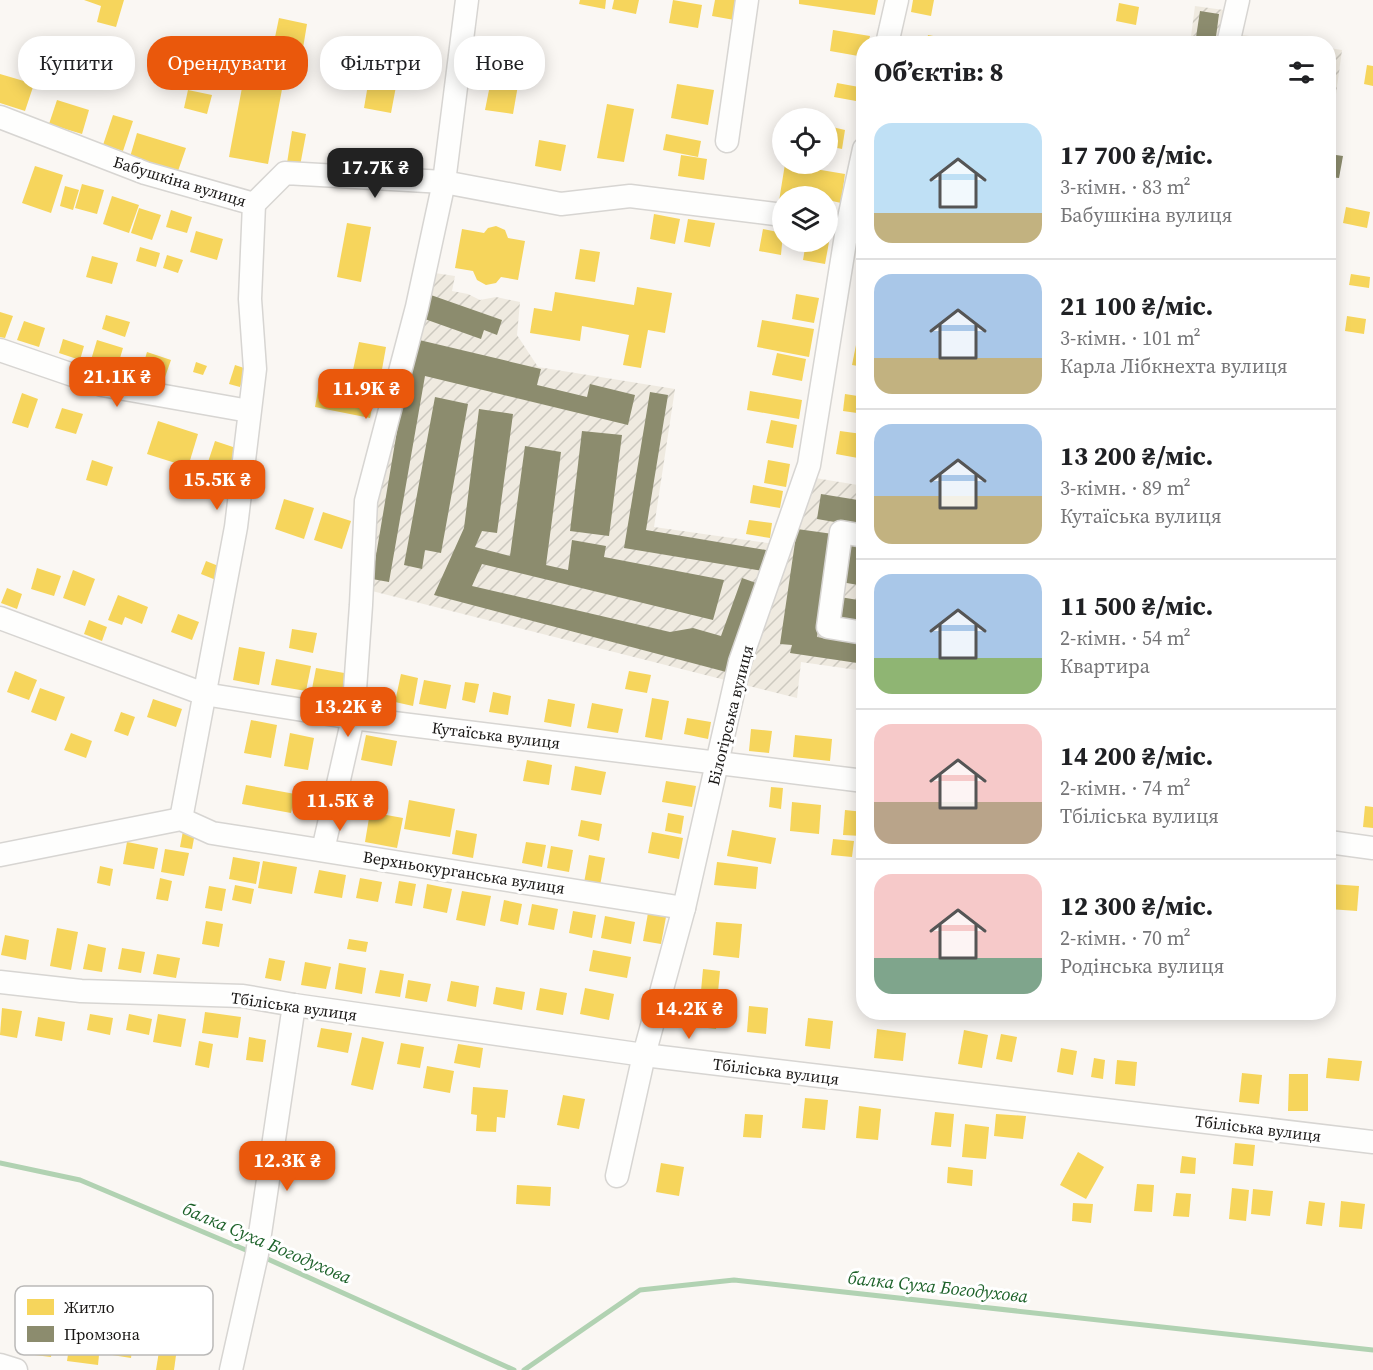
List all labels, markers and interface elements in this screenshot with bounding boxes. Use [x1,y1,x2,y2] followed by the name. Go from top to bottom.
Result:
[18,36,135,90] chip: Купити
[147,36,308,90] chip: Орендувати
[320,36,442,90] chip: Фільтри
[454,36,545,90] chip: Нове
[874,54,1004,90] text: Об’єктів: 8
[1285,56,1318,89] icon: filters
[772,108,838,252] map controls
[772,108,838,174] button: locate
[1060,137,1213,173] text: 17 700 ₴/міс.
[922,147,994,219] icon: home
[320,148,430,199] pin: 17.7K ₴
[111,150,249,212] street label: Бабушкіна вулиця
[341,153,409,181] text: 17.7K ₴
[1060,173,1191,201] text: 3-кімн. · 83 m²
[772,186,838,252] button: layers
[1060,201,1232,229] text: Бабушкіна вулиця
[1060,288,1213,324] text: 21 100 ₴/міс.
[922,298,994,370] icon: home
[1060,324,1201,352] text: 3-кімн. · 101 m²
[1060,352,1288,380] text: Карла Лібкнехта вулиця
[62,357,172,408] pin: 21.1K ₴
[83,362,151,390] text: 21.1K ₴
[311,369,421,420] pin: 11.9K ₴
[332,374,400,402] text: 11.9K ₴
[1060,438,1213,474] text: 13 200 ₴/міс.
[922,448,994,520] icon: home
[162,460,272,511] pin: 15.5K ₴
[183,465,251,493] text: 15.5K ₴
[1060,474,1191,502] text: 3-кімн. · 89 m²
[1060,502,1222,530] text: Кутаїська вулиця
[1060,588,1213,624] text: 11 500 ₴/міс.
[922,598,994,670] icon: home
[1060,624,1191,652] text: 2-кімн. · 54 m²
[702,643,758,787] street label: Білогірська вулиця
[1060,652,1150,680] text: Квартира
[293,687,403,738] pin: 13.2K ₴
[314,692,382,720] text: 13.2K ₴
[431,716,561,754] street label: Кутаїська вулиця
[1060,738,1213,774] text: 14 200 ₴/міс.
[922,748,994,820] icon: home
[1060,774,1191,802] text: 2-кімн. · 74 m²
[285,781,395,832] pin: 11.5K ₴
[306,786,374,814] text: 11.5K ₴
[1060,802,1219,830] text: Тбіліська вулиця
[361,845,567,899] street label: Верхньокурганська вулиця
[1060,888,1213,924] text: 12 300 ₴/міс.
[922,898,994,970] icon: home
[1060,924,1191,952] text: 2-кімн. · 70 m²
[1060,952,1224,980] text: Родінська вулиця
[230,986,358,1026] street label: Тбіліська вулиця
[634,989,744,1040] pin: 14.2K ₴
[655,994,723,1022] text: 14.2K ₴
[712,1052,840,1090] street label: Тбіліська вулиця
[1194,1109,1322,1147] street label: Тбіліська вулиця
[232,1141,342,1192] pin: 12.3K ₴
[253,1146,321,1174] text: 12.3K ₴
[179,1196,356,1290] water label: балка Суха Богодухова
[847,1265,1030,1308] water label: балка Суха Богодухова
[15,1286,213,1355] legend
[64,1296,115,1318] text: Житло
[64,1323,141,1345] text: Промзона

